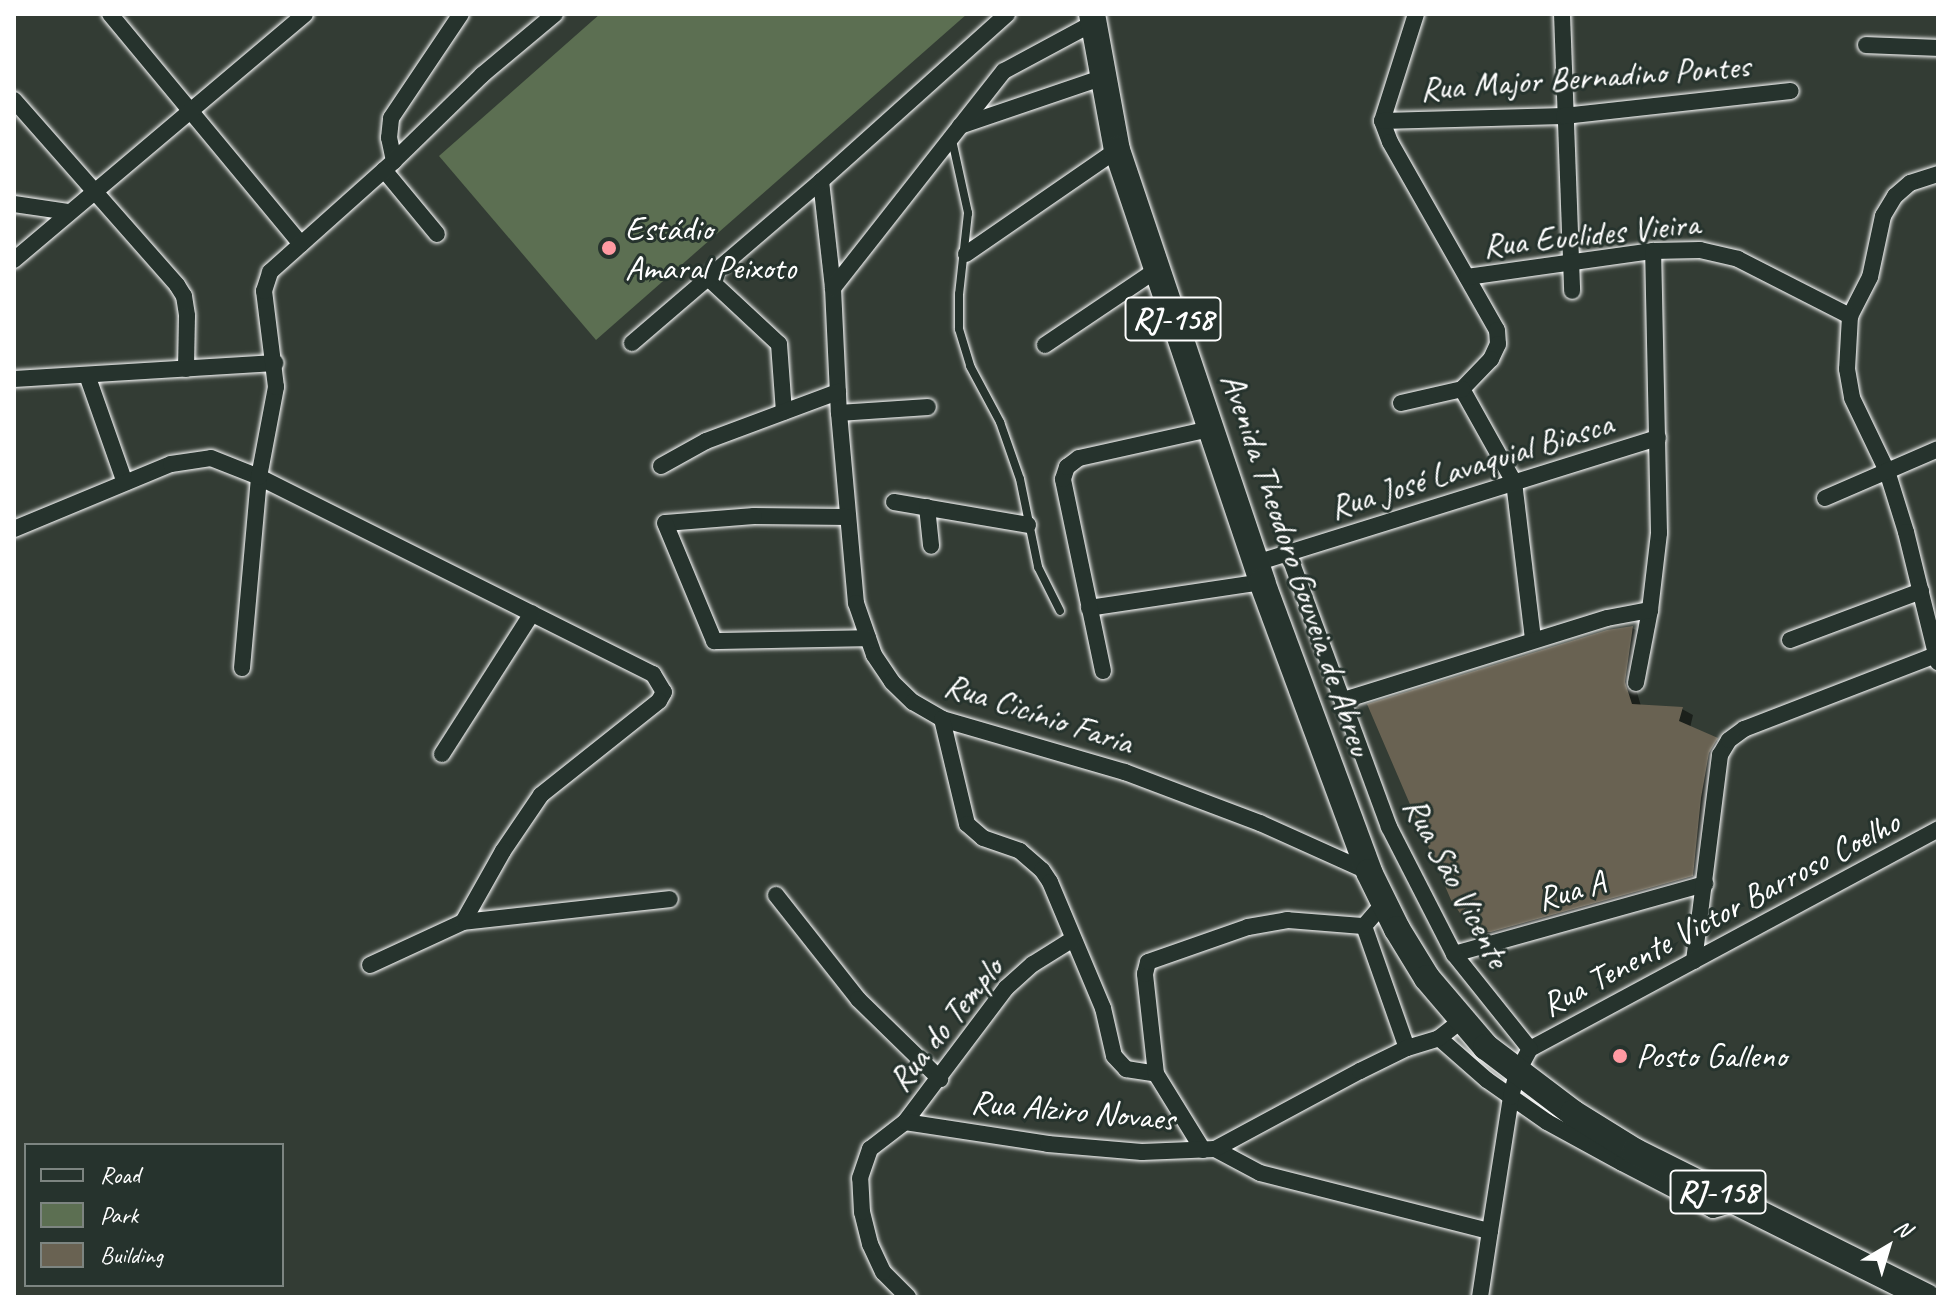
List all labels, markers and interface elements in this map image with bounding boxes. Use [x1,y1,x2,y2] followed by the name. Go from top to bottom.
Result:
[1418,45,1752,109] street label: Rua Major Bernadino Pontes
[1480,202,1702,266] street label: Rua Euclides Vieira
[625,208,795,288] place label: Estádio Amaral Peixoto
[600,239,618,257] marker: Estádio Amaral Peixoto
[1123,291,1223,347] road number: RJ-158
[1212,368,1382,760] street label: Avenida Theodoro Gouveia de Abreu
[1325,403,1617,527] street label: Rua José Lavaquial Biasca
[939,663,1139,763] street label: Rua Cicínio Faria
[1395,790,1519,974] street label: Rua São Vicente
[1534,801,1906,1025] street label: Rua Tenente Victor Barroso Coelho
[1532,861,1610,919] street label: Rua A
[879,950,1011,1098] street label: Rua do Templo
[1636,1036,1787,1076] place label: Posto Galleno
[1611,1047,1629,1065] marker: Posto Galleno
[970,1081,1176,1139] street label: Rua Alziro Novaes
[24,1143,284,1287] legend
[100,1160,140,1190] text: Road
[1668,1164,1768,1220] road number: RJ-158
[100,1200,138,1230] text: Park
[1848,1207,1928,1287] north arrow
[1889,1213,1917,1243] text: N
[100,1240,163,1270] text: Building

